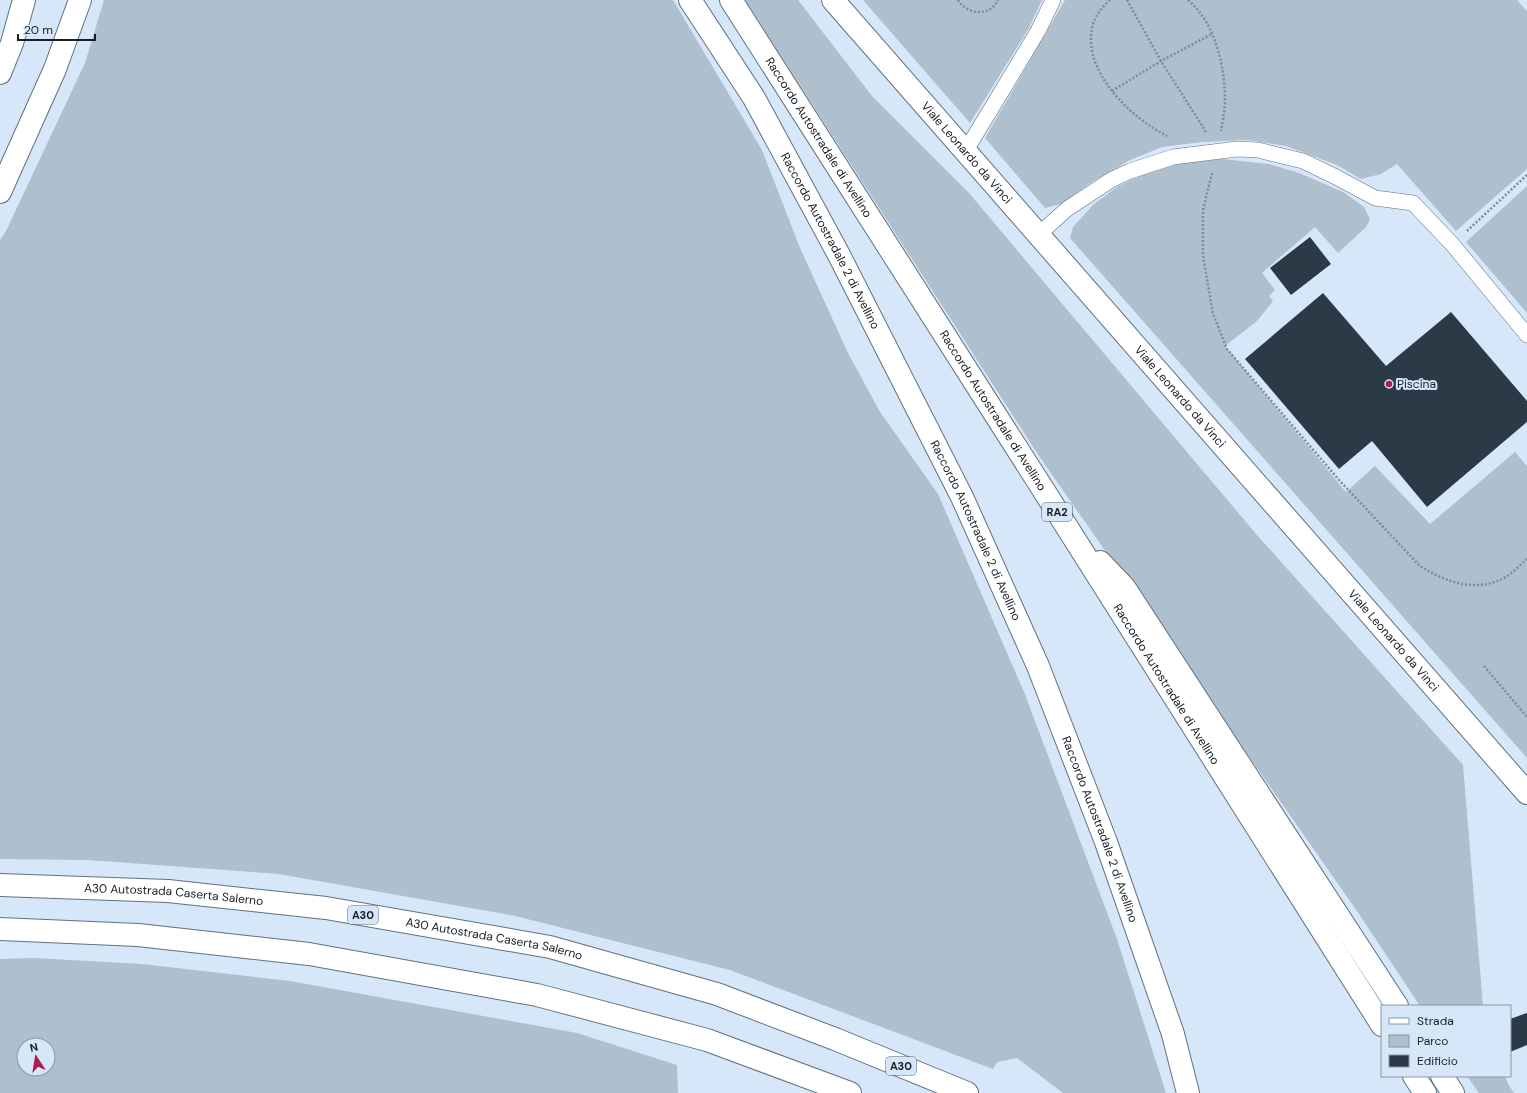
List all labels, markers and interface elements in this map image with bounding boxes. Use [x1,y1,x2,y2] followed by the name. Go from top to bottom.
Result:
[18,16,95,42] scale bar
[24,22,53,38] text: 20 m
[762,54,876,221] street label: Raccordo Autostradale di Avellino
[918,98,1016,207] street label: Viale Leonardo da Vinci
[777,150,883,332] street label: Raccordo Autostradale 2 di Avellino
[936,327,1050,494] street label: Raccordo Autostradale di Avellino
[1131,342,1229,451] street label: Viale Leonardo da Vinci
[1397,376,1436,392] place label: Piscina
[1384,379,1394,389] marker: Piscina
[926,437,1025,623] street label: Raccordo Autostradale 2 di Avellino
[1042,503,1072,521] road number: RA2
[1344,586,1443,695] street label: Viale Leonardo da Vinci
[1110,601,1223,768] street label: Raccordo Autostradale di Avellino
[1058,734,1141,925] street label: Raccordo Autostradale 2 di Avellino
[84,880,264,909] street label: A30 Autostrada Caserta Salerno
[348,906,378,924] road number: A30
[405,914,584,964] street label: A30 Autostrada Caserta Salerno
[1381,1005,1511,1077] legend
[1417,1013,1454,1029] text: Strada
[1417,1033,1448,1049] text: Parco
[16,1037,56,1077] north arrow
[29,1040,39,1055] text: N
[1417,1053,1458,1069] text: Edificio
[886,1057,916,1075] road number: A30

